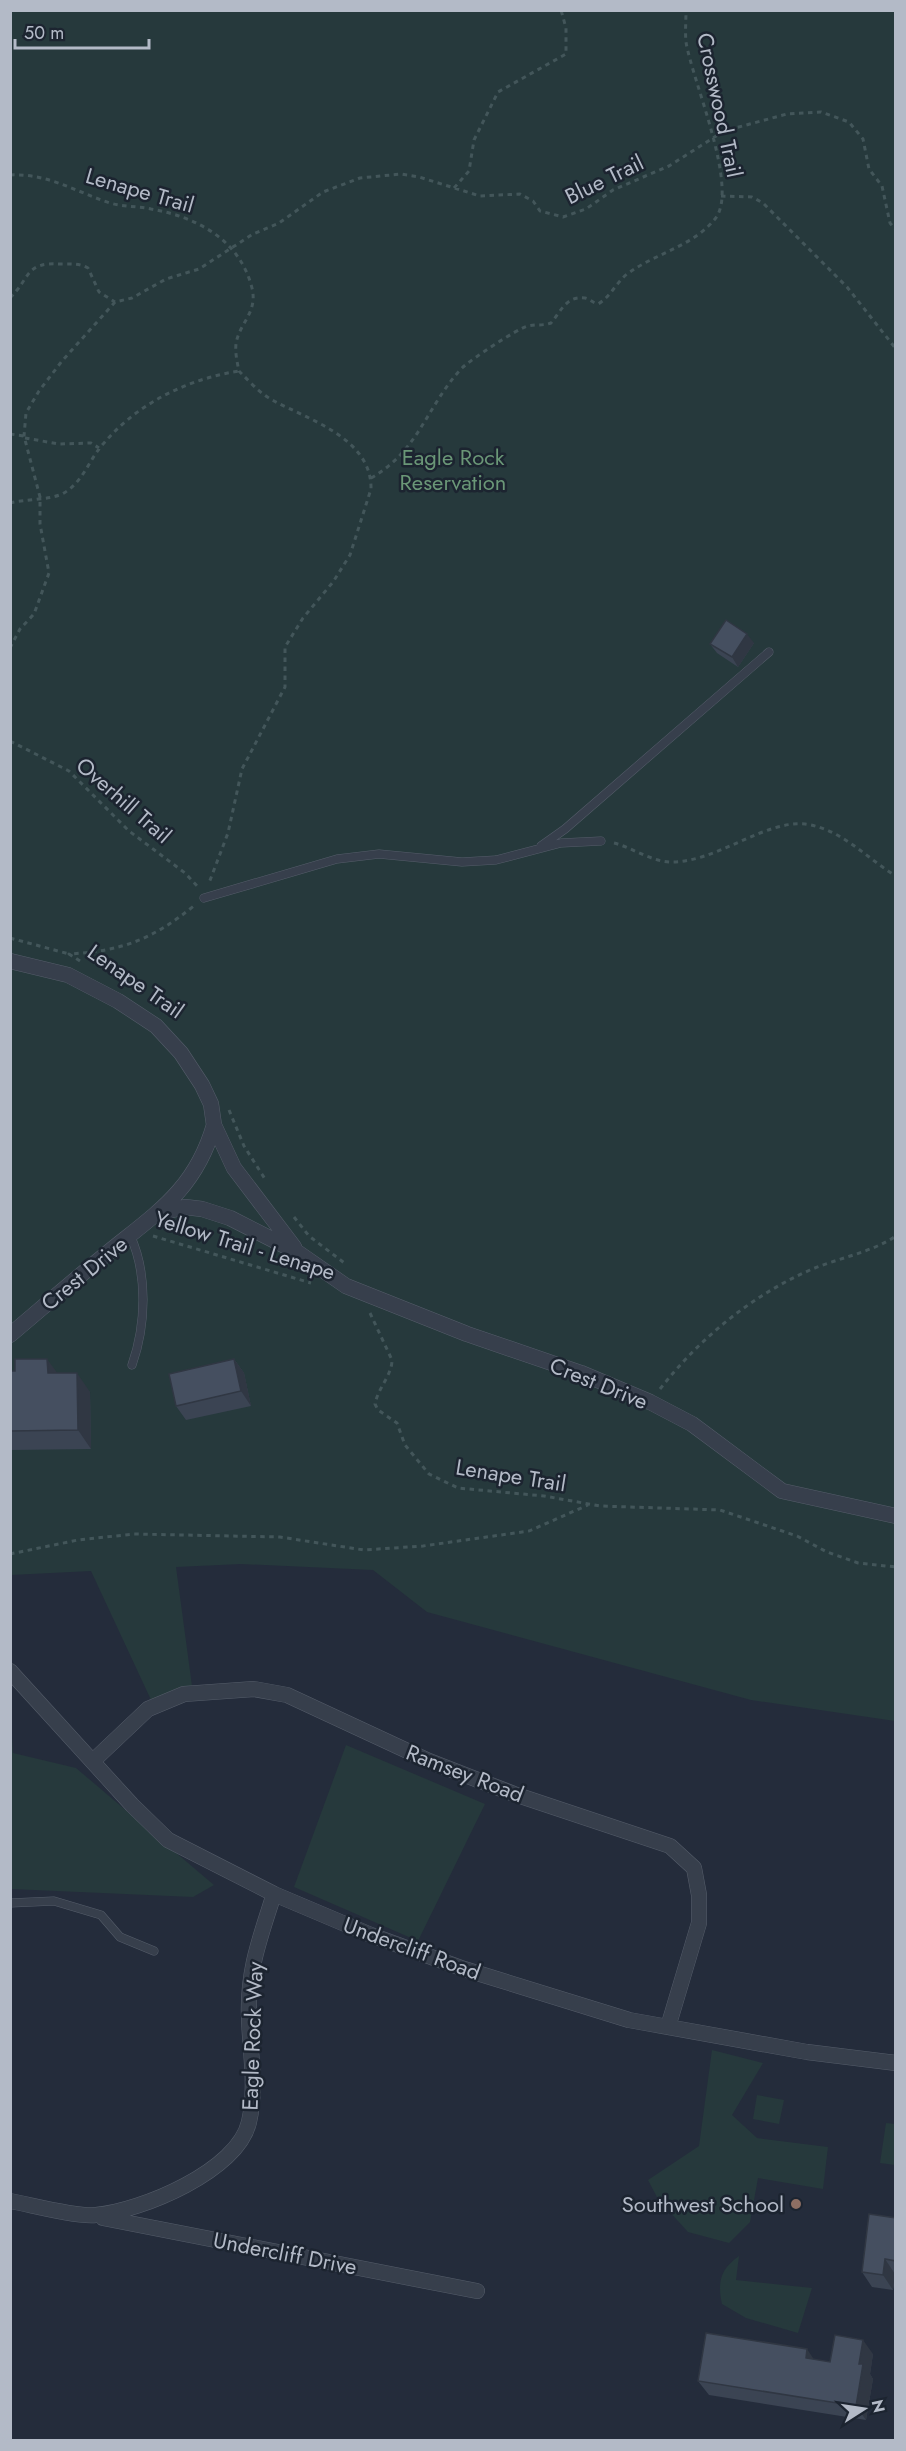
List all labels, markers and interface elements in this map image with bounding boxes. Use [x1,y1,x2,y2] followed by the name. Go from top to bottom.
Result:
[15,12,148,50] scale bar
[24,20,64,46] text: 50 m
[689,30,751,180] street label: Crosswood Trail
[559,146,649,212] street label: Blue Trail
[82,159,198,221] street label: Lenape Trail
[400,441,506,498] park label: Eagle Rock Reservation
[69,749,179,851] street label: Overhill Trail
[81,936,191,1026] street label: Lenape Trail
[151,1202,339,1288] street label: Yellow Trail - Lenape
[34,1228,134,1318] street label: Crest Drive
[545,1349,653,1417] street label: Crest Drive
[454,1450,568,1500] street label: Lenape Trail
[402,1736,528,1810] street label: Ramsey Road
[339,1908,485,1988] street label: Undercliff Road
[233,1961,271,2111] street label: Eagle Rock Way
[622,2188,784,2220] place label: Southwest School
[789,2197,803,2211] marker: Southwest School
[210,2223,360,2283] street label: Undercliff Drive
[834,2379,894,2439] north arrow
[866,2397,891,2415] text: N

